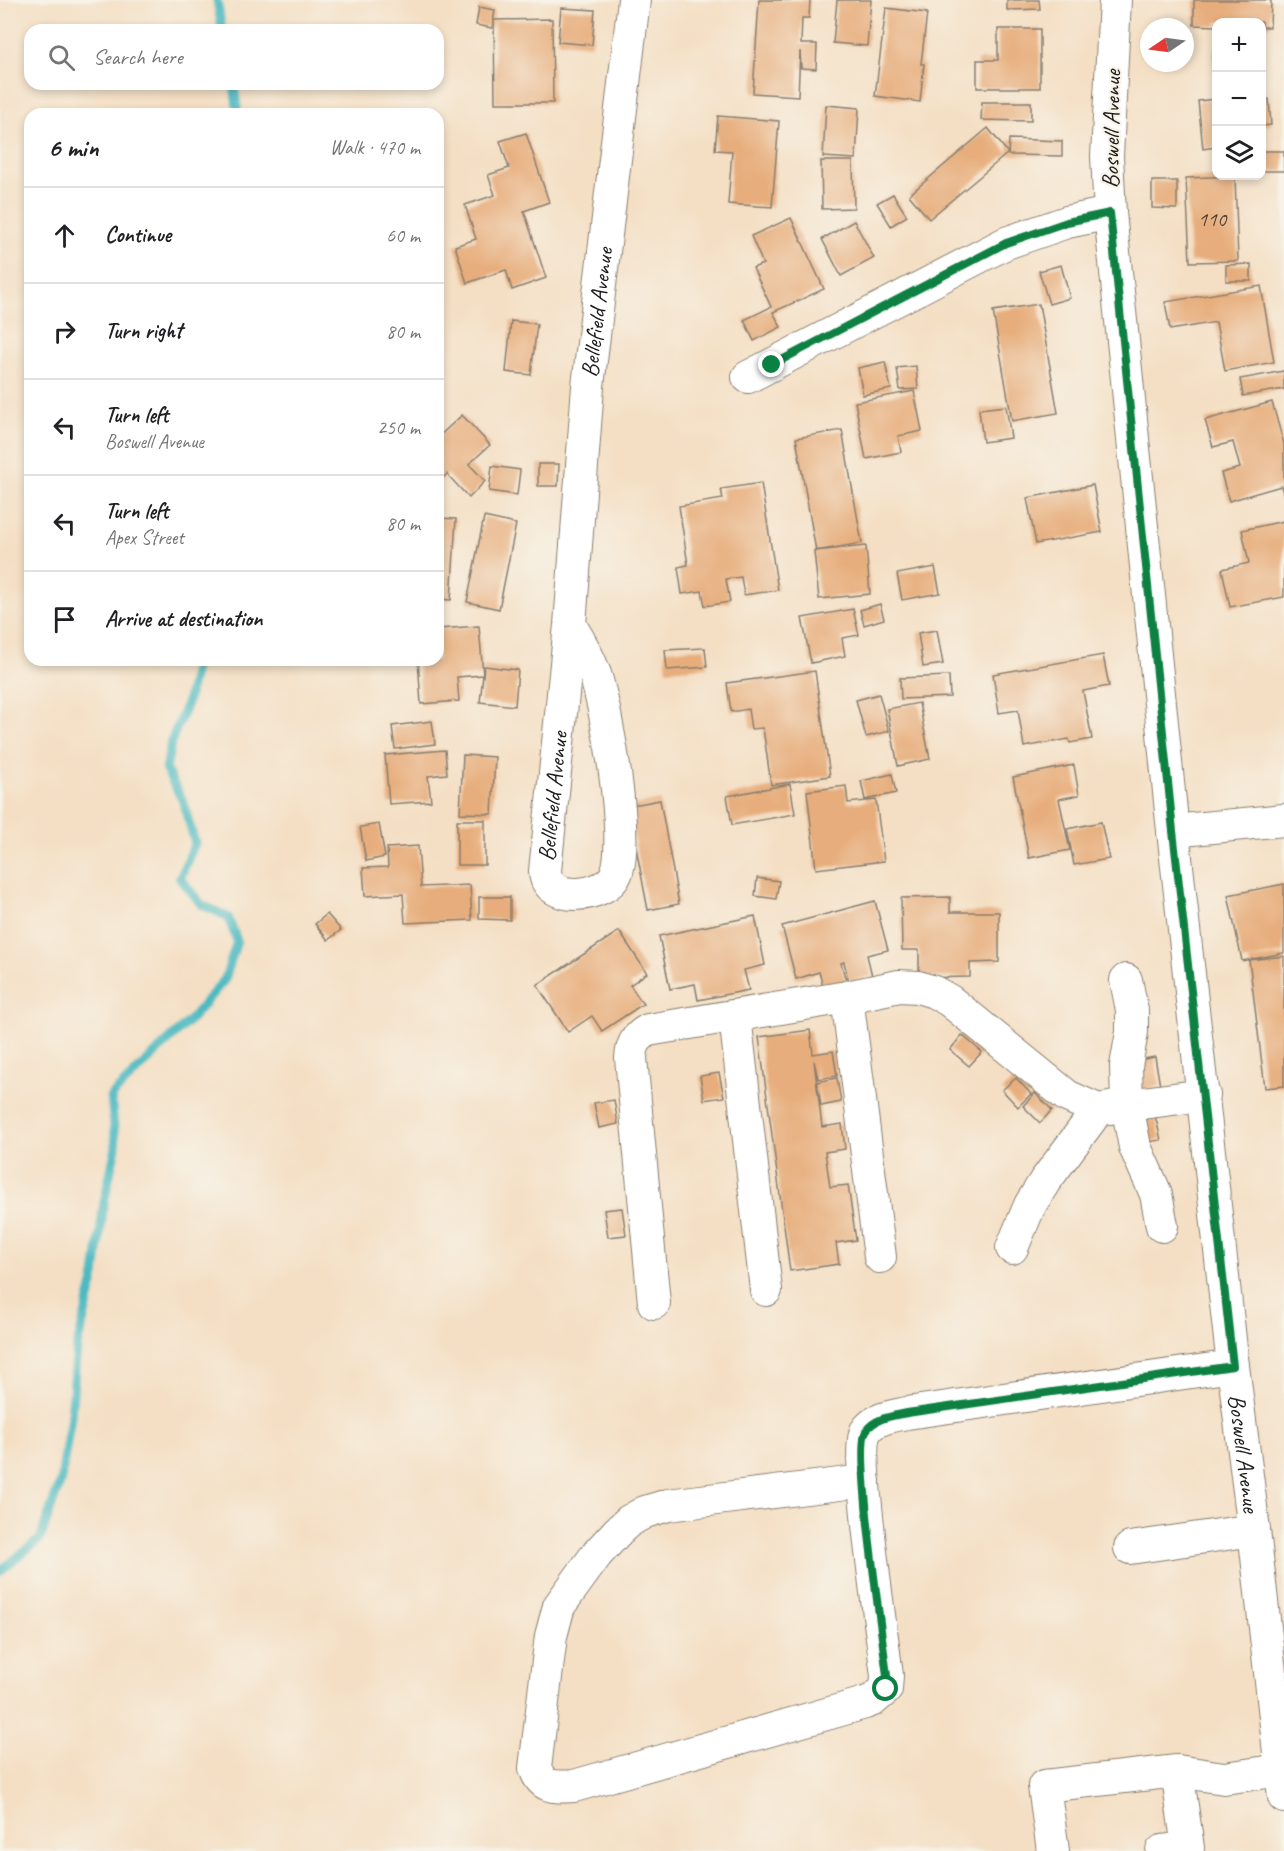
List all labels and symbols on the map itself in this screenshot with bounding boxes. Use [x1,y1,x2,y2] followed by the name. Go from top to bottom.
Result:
[1140,18,1194,72] north arrow
[1095,67,1127,189] street label: Boswell Avenue
[1198,206,1228,232] house number: 110
[574,244,620,379] street label: Bellefield Avenue
[758,351,784,377] route end
[531,728,574,863] street label: Bellefield Avenue
[1222,1393,1267,1516] street label: Boswell Avenue
[872,1675,898,1701] route start

